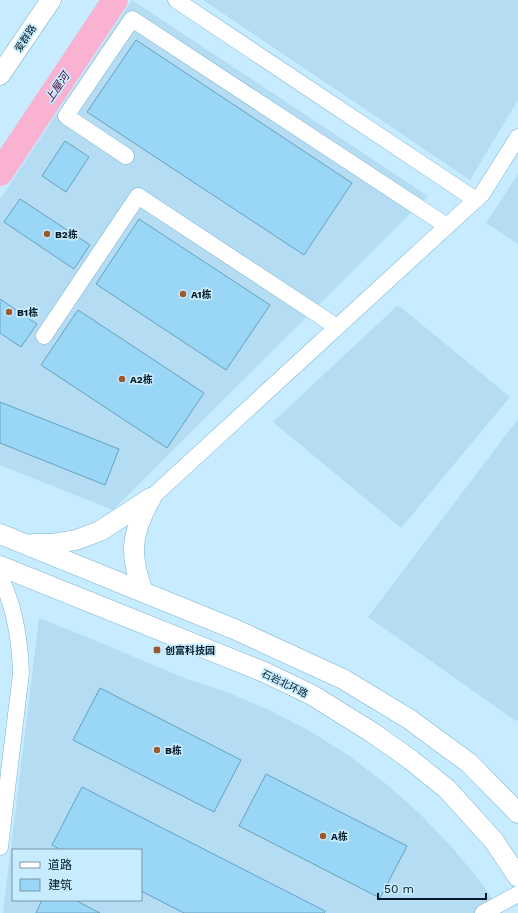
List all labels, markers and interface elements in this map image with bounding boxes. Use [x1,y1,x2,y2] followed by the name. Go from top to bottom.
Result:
[12,23,38,54] street label: 爱群路
[43,68,73,105] water label: 上屋河
[55,228,78,240] place label: B2栋
[42,229,52,239] marker: B2栋
[191,288,212,300] place label: A1栋
[178,289,188,299] marker: A1栋
[17,306,38,318] place label: B1栋
[4,307,14,317] marker: B1栋
[130,373,153,385] place label: A2栋
[117,374,127,384] marker: A2栋
[152,645,162,655] marker: 创富科技园
[165,645,215,656] place label: 创富科技园
[260,668,310,699] street label: 石岩北环路
[165,744,182,756] place label: B栋
[152,745,162,755] marker: B栋
[331,830,348,842] place label: A栋
[318,831,328,841] marker: A栋
[12,849,142,901] legend
[48,858,72,872] text: 道路
[378,875,486,901] scale bar
[48,878,72,892] text: 建筑
[384,882,414,896] text: 50 m

